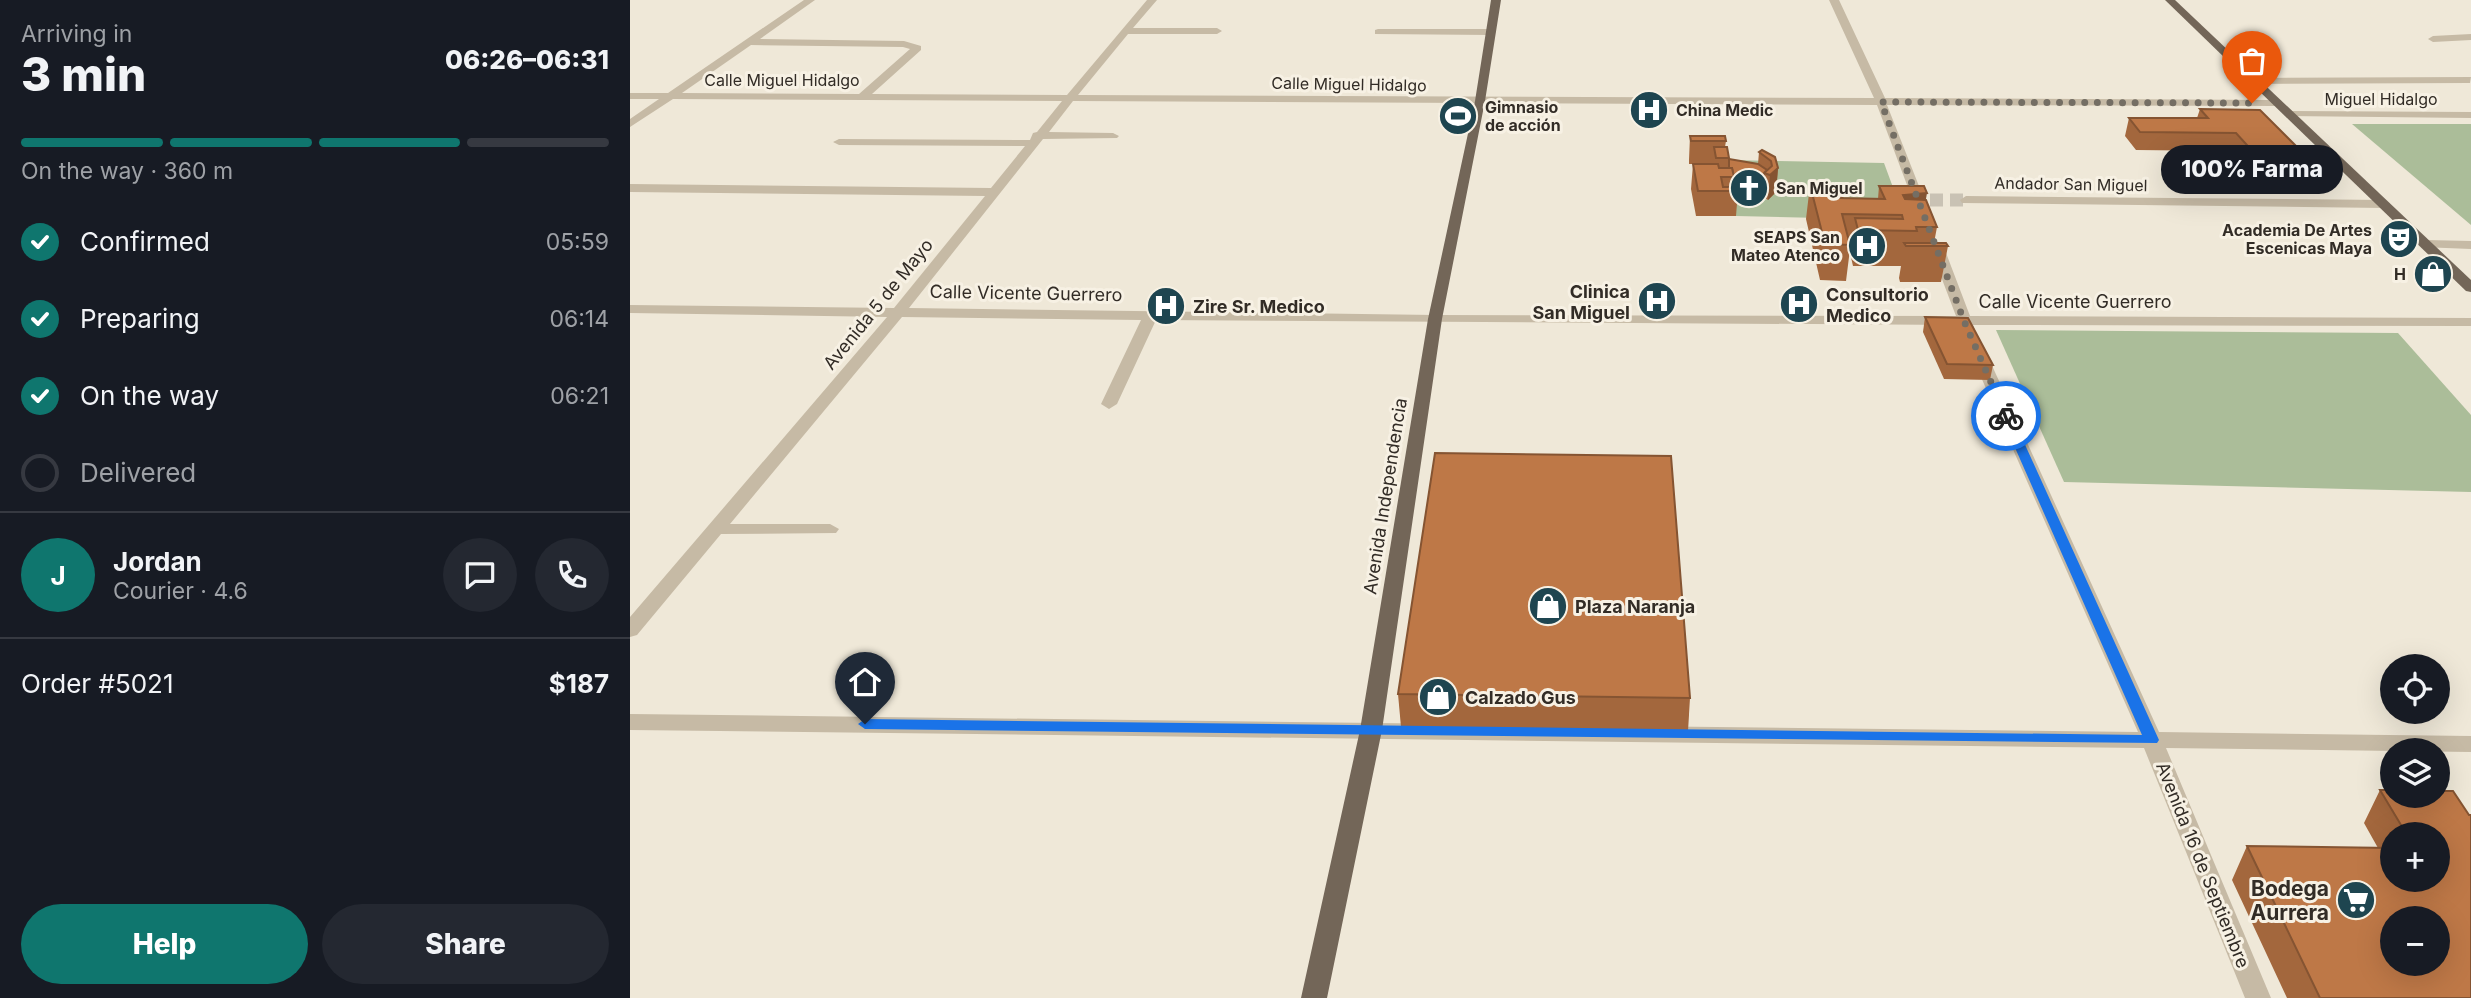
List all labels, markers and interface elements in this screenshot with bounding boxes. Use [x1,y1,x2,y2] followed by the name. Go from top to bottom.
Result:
[21,20,132,48] text: Arriving in
[2222,31,2282,103] pin
[2233,42,2271,80] icon: bag
[445,44,609,75] text: 06:26–06:31
[21,46,146,102] text: 3 min
[704,70,860,90] street label: Calle Miguel Hidalgo
[1271,73,1427,95] street label: Calle Miguel Hidalgo
[1628,89,1670,131] hospital icon: China Medic
[2324,89,2438,109] street label: Miguel Hidalgo
[1437,95,1479,137] sports icon: Gimnasio de acción
[1485,97,1561,135] place label: Gimnasio de acción
[1676,100,1773,120] place label: China Medic
[2161,145,2343,194] callout: 100% Farma
[2181,155,2323,183] text: 100% Farma
[21,157,233,185] text: On the way · 360 m
[1728,167,1770,209] church icon: San Miguel
[1994,173,2148,195] street label: Andador San Miguel
[1776,178,1863,198] place label: San Miguel
[2378,218,2420,260] theatre icon: Academia De Artes Escenicas Maya
[2222,220,2372,258] place label: Academia De Artes Escenicas Maya
[21,223,59,261] icon: check
[1846,225,1888,267] hospital icon: SEAPS San Mateo Atenco
[80,226,210,257] text: Confirmed
[1731,227,1840,265] place label: SEAPS San Mateo Atenco
[546,228,609,256] text: 05:59
[819,234,937,374] street label: Avenida 5 de Mayo
[2412,253,2454,295] shop icon: H
[2394,264,2406,284] place label: H
[1636,280,1678,322] hospital icon: Clinica San Miguel
[929,281,1123,305] street label: Calle Vicente Guerrero
[1532,281,1630,323] place label: Clinica San Miguel
[1778,283,1820,325] hospital icon: Consultorio Medico
[1826,284,1929,326] place label: Consultorio Medico
[1145,285,1187,327] hospital icon: Zire Sr. Medico
[1979,291,2171,312] street label: Calle Vicente Guerrero
[1193,296,1325,317] place label: Zire Sr. Medico
[21,300,59,338] icon: check
[80,303,200,334] text: Preparing
[549,305,609,333] text: 06:14
[21,377,59,415] icon: check
[80,380,219,411] text: On the way
[1971,381,2041,451] courier
[550,382,609,410] text: 06:21
[1359,396,1411,596] street label: Avenida Independencia
[1987,397,2025,435] icon: bike
[80,457,196,488] text: Delivered
[443,538,517,612] button: chat
[535,538,609,612] button: phone
[113,546,202,577] text: Jordan
[50,560,66,591] text: J
[113,577,248,605] text: Courier · 4.6
[1527,585,1569,627] shop icon: Plaza Naranja
[1575,596,1695,617] place label: Plaza Naranja
[835,652,895,724] pin
[2380,654,2450,976] map controls
[2380,654,2450,724] button: locate
[846,663,884,701] icon: home
[21,668,174,699] text: Order #5021
[549,668,609,699] text: $187
[1417,676,1459,718] shop icon: Calzado Gus
[1465,687,1576,708] place label: Calzado Gus
[2380,738,2450,808] button: layers
[2152,759,2254,971] street label: Avenida 16 de Septiembre
[2380,822,2450,892] button: +
[2251,876,2329,925] place label: Bodega Aurrera
[2335,879,2377,921] supermarket icon: Bodega Aurrera
[21,904,308,984] button: Help
[322,904,609,984] button: Share
[2380,906,2450,976] button: −

